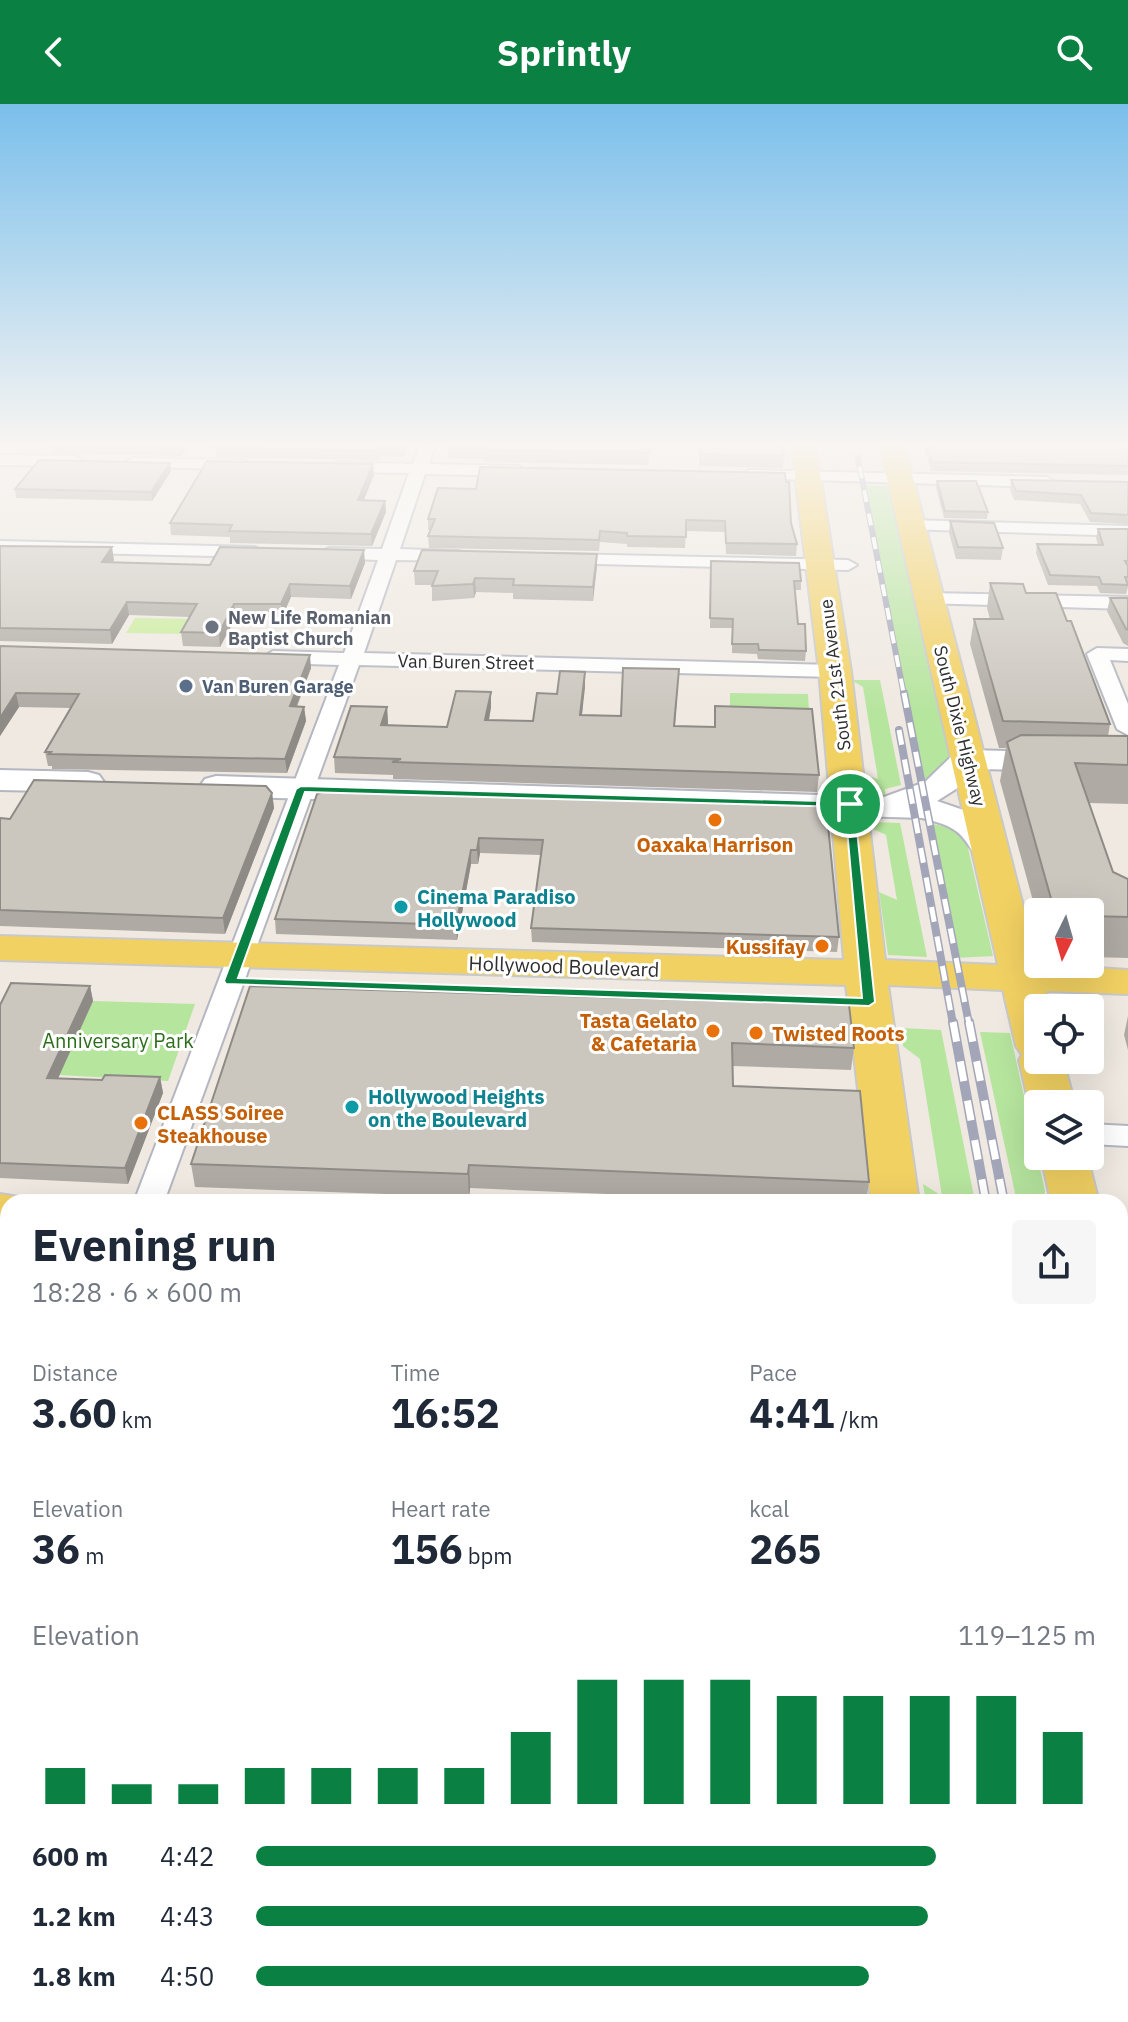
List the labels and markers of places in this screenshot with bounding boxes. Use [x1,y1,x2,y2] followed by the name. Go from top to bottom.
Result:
[228,606,391,650] place label: New Life Romanian Baptist Church
[203,618,221,636] marker: New Life Romanian Baptist Church
[202,675,354,698] place label: Van Buren Garage
[177,677,195,695] marker: Van Buren Garage
[816,770,884,838] pin
[706,811,724,829] marker: Oaxaka Harrison
[637,831,793,858] place label: Oaxaka Harrison
[417,883,576,933] place label: Cinema Paradiso Hollywood
[392,898,410,916] marker: Cinema Paradiso Hollywood
[726,933,806,960] place label: Kussifay
[813,937,831,955] marker: Kussifay
[580,1007,697,1057] place label: Tasta Gelato & Cafetaria
[772,1020,905,1047] place label: Twisted Roots
[704,1022,722,1040] marker: Tasta Gelato & Cafetaria
[747,1024,765,1042] marker: Twisted Roots
[368,1083,544,1133] place label: Hollywood Heights on the Boulevard
[343,1098,361,1116] marker: Hollywood Heights on the Boulevard
[157,1099,284,1149] place label: CLASS Soiree Steakhouse
[132,1114,150,1132] marker: CLASS Soiree Steakhouse

